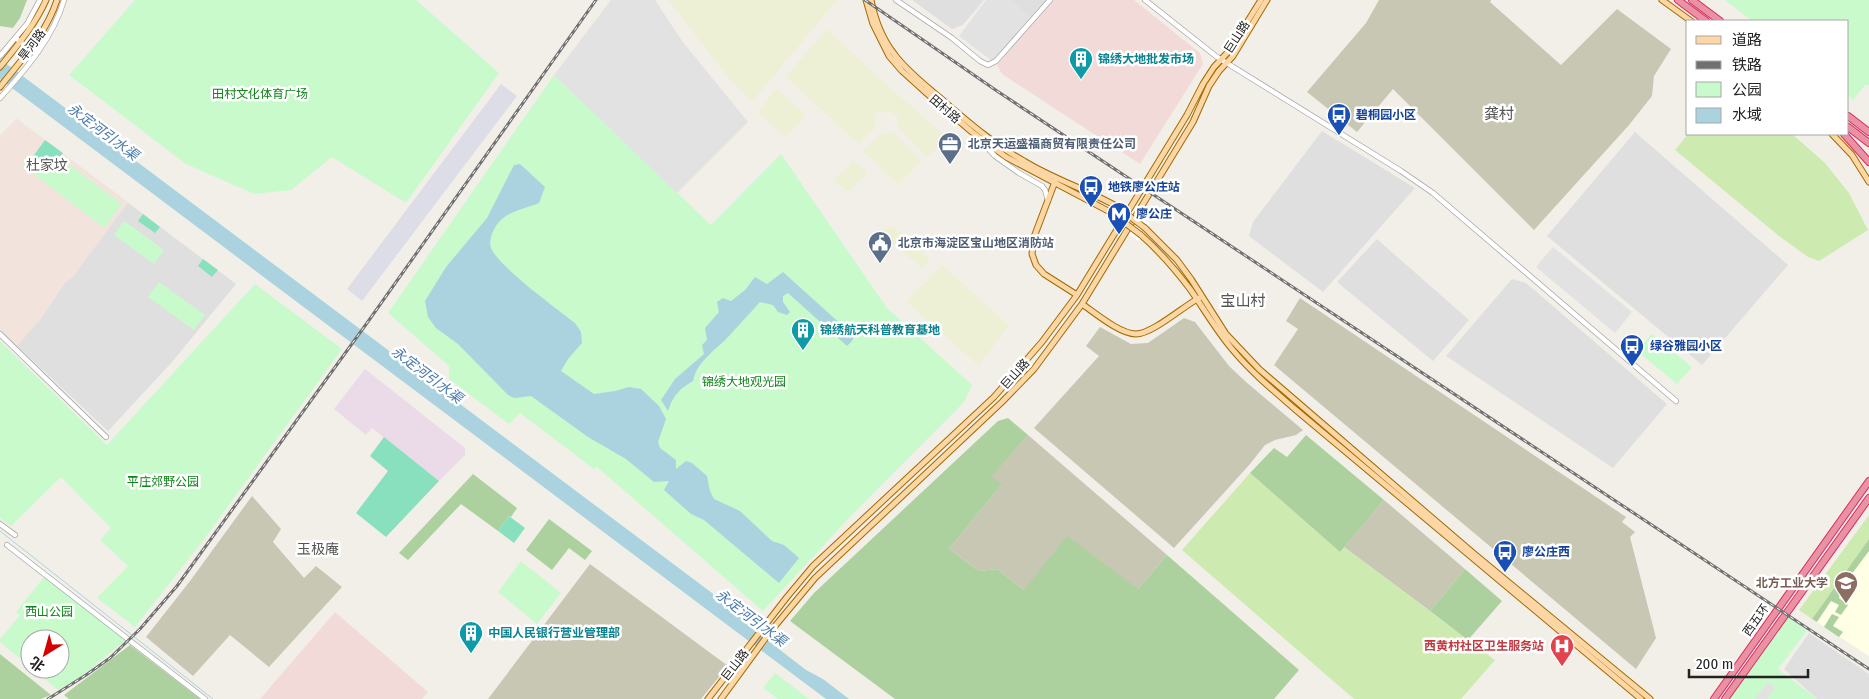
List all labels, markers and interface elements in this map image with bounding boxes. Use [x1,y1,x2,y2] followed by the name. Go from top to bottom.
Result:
[1221,18,1253,56] street label: 巨山路
[1686,20,1849,135] legend
[16,26,48,64] street label: 旱河路
[1732,31,1762,49] text: 道路
[1068,46,1094,80] building icon: 锦绣大地批发市场
[1098,52,1194,66] place label: 锦绣大地批发市场
[1732,56,1762,74] text: 铁路
[1732,81,1762,99] text: 公园
[212,87,308,101] park label: 田村文化体育广场
[927,92,963,126] street label: 田村路
[64,100,143,165] water label: 永定河引水渠
[1326,102,1352,136] bus stop icon: 碧桐园小区
[1484,105,1514,123] district label: 龚村
[1732,106,1762,124] text: 水域
[1356,108,1416,122] place label: 碧桐园小区
[937,131,963,165] office icon: 北京天运盛福商贸有限责任公司
[968,137,1136,151] place label: 北京天运盛福商贸有限责任公司
[26,157,68,174] district label: 杜家坟
[1078,174,1104,208] bus stop icon: 地铁廖公庄站
[1108,180,1180,194] place label: 地铁廖公庄站
[1106,201,1132,235] metro station icon: 廖公庄
[1136,207,1172,221] place label: 廖公庄
[867,230,893,264] public building icon: 北京市海淀区宝山地区消防站
[898,236,1054,250] place label: 北京市海淀区宝山地区消防站
[1220,292,1266,310] district label: 宝山村
[790,317,816,351] building icon: 锦绣航天科普教育基地
[820,323,940,337] place label: 锦绣航天科普教育基地
[1619,333,1645,367] bus stop icon: 绿谷雅园小区
[1650,339,1722,353] place label: 绿谷雅园小区
[388,343,467,408] water label: 永定河引水渠
[998,356,1032,392] street label: 巨山路
[702,375,786,389] park label: 锦绣大地观光园
[127,475,199,489] park label: 平庄郊野公园
[1492,539,1518,573] bus stop icon: 廖公庄西
[297,541,339,558] district label: 玉极庵
[1522,545,1570,559] place label: 廖公庄西
[1833,570,1859,604] school or university icon: 北方工业大学
[1756,576,1828,590] place label: 北方工业大学
[712,586,791,651] water label: 永定河引水渠
[1740,601,1772,639] street label: 西五环
[25,605,73,619] park label: 西山公园
[458,620,484,654] building icon: 中国人民银行营业管理部
[488,626,620,640] place label: 中国人民银行营业管理部
[20,629,70,679] north arrow
[1549,633,1575,667] hospital icon: 西黄村社区卫生服务站
[1424,639,1544,653] place label: 西黄村社区卫生服务站
[1689,646,1808,678] scale bar
[718,647,752,683] street label: 巨山路
[27,653,48,675] text: 北
[1696,655,1733,673] text: 200 m

